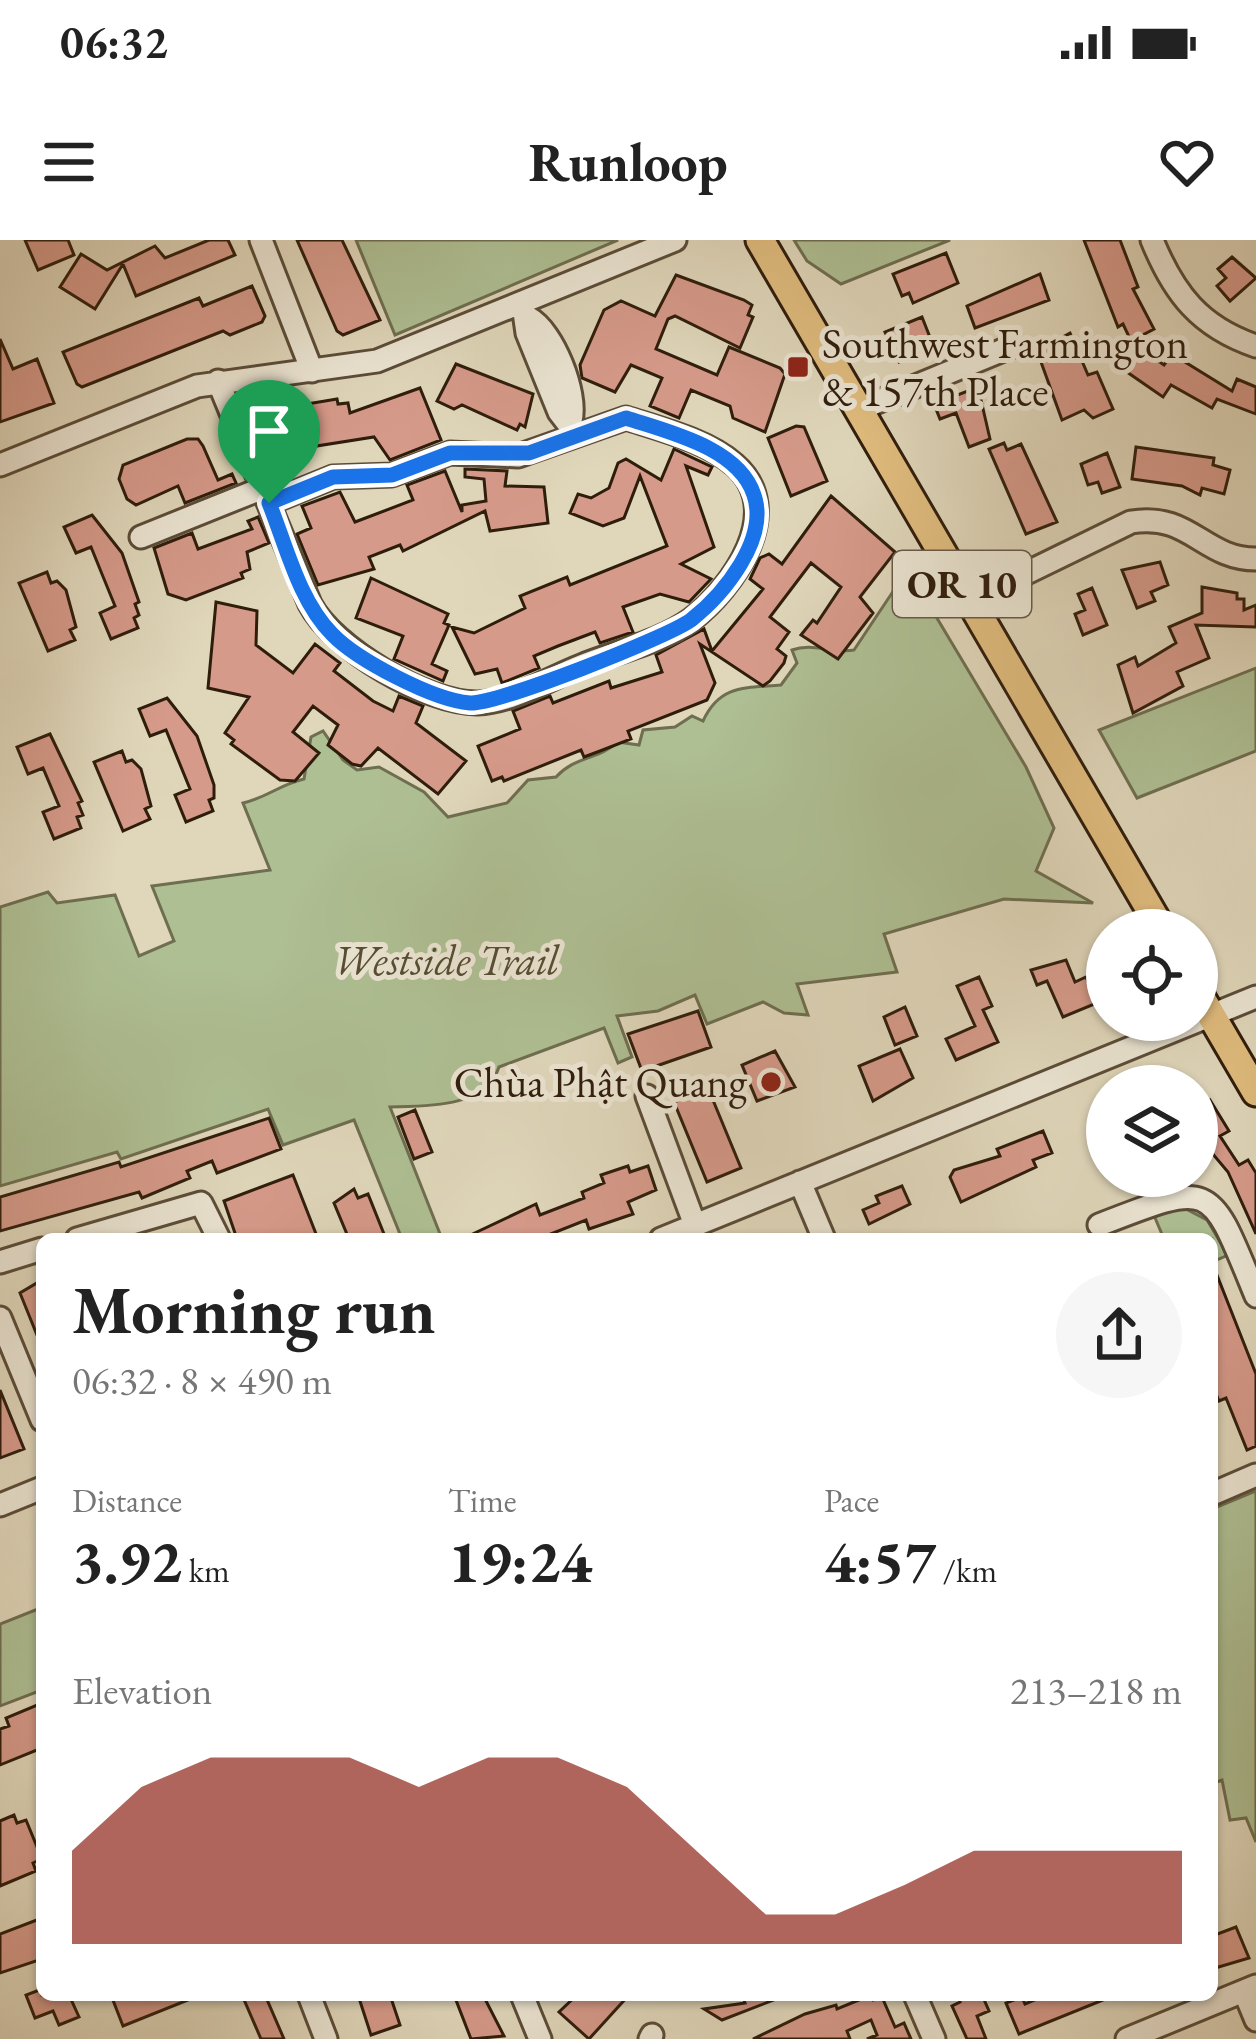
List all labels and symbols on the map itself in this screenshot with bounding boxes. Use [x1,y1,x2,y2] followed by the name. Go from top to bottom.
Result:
[822,316,1188,419] place label: Southwest Farmington & 157th Place
[785,354,811,380] marker: Southwest Farmington & 157th Place
[218,380,320,503] pin
[893,551,1031,617] road number: OR 10
[333,933,560,988] park label: Westside Trail
[454,1055,748,1110] place label: Chùa Phật Quang
[758,1069,784,1095] marker: Chùa Phật Quang

